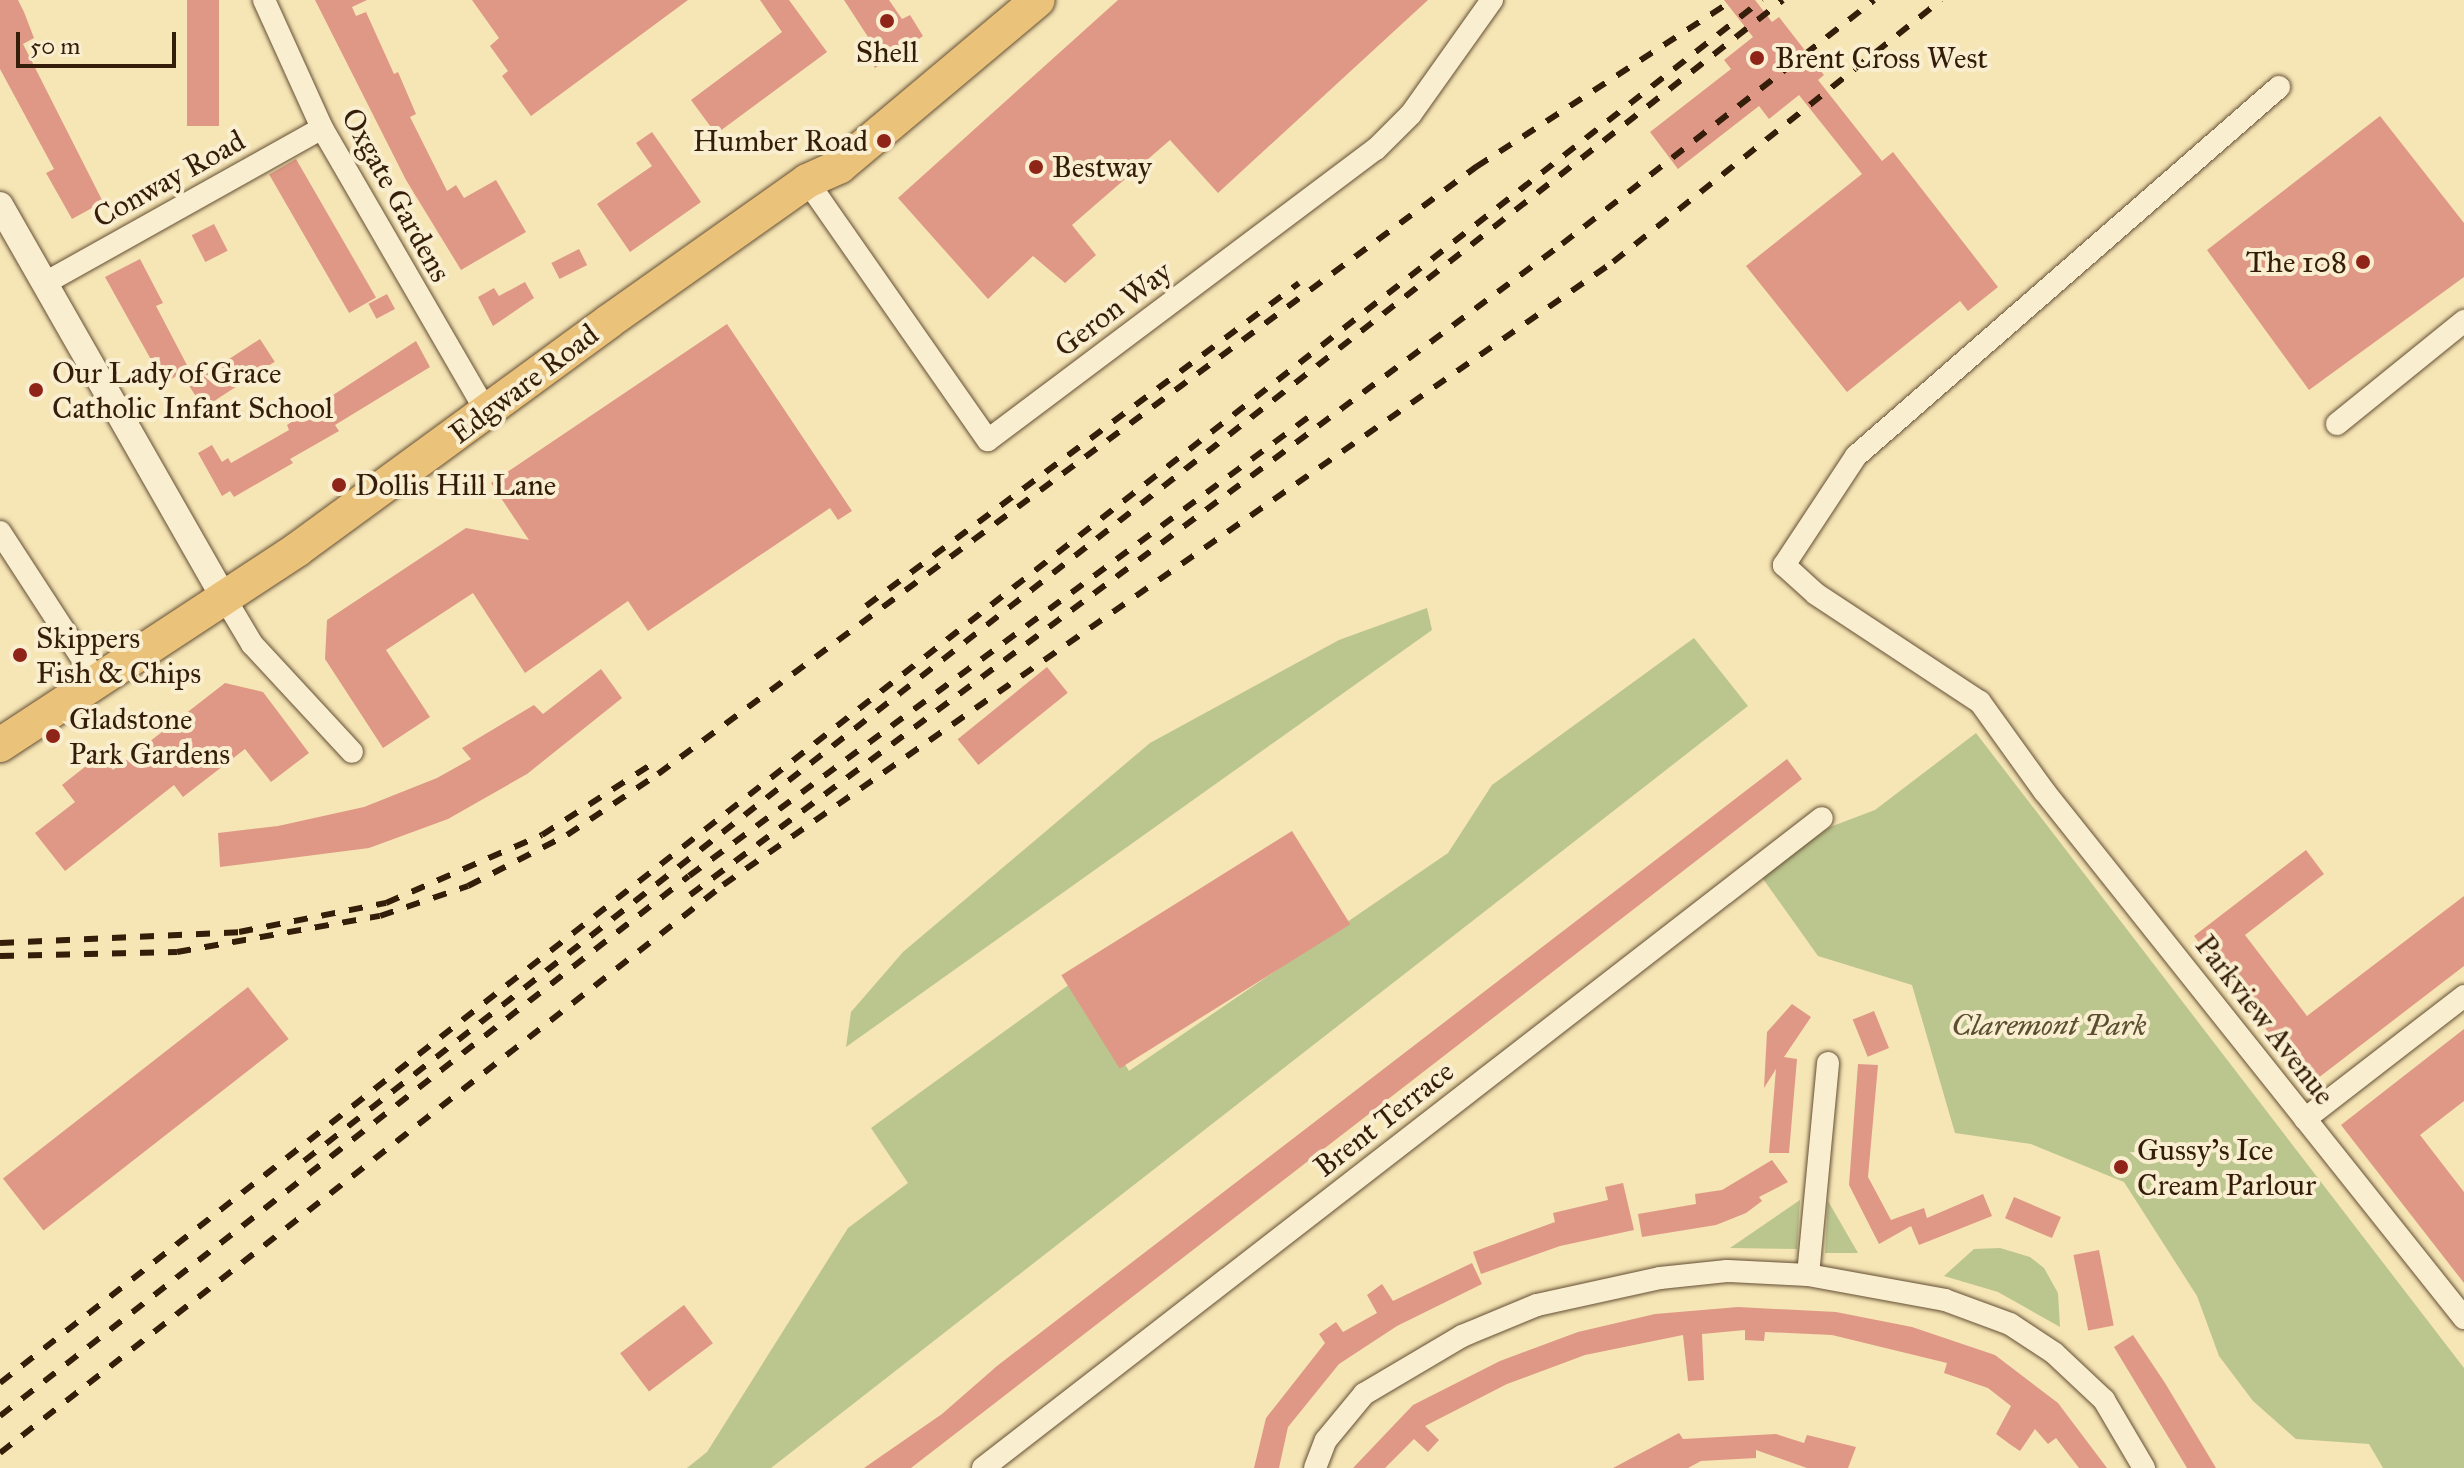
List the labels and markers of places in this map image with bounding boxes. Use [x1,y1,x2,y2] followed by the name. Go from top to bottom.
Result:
[878,12,896,30] marker: Shell
[856,34,918,70] place label: Shell
[1775,40,1988,76] place label: Brent Cross West
[1746,47,1768,69] marker: Brent Cross West
[693,123,868,159] place label: Humber Road
[875,132,893,150] marker: Humber Road
[1052,149,1152,185] place label: Bestway
[1027,158,1045,176] marker: Bestway
[2246,244,2347,280] place label: The 108
[2354,253,2372,271] marker: The 108
[52,355,333,426] place label: Our Lady of Grace Catholic Infant School
[27,381,45,399] marker: Our Lady of Grace Catholic Infant School
[355,467,556,503] place label: Dollis Hill Lane
[330,476,348,494] marker: Dollis Hill Lane
[36,620,201,690] place label: Skippers Fish & Chips
[11,646,29,664] marker: Skippers Fish & Chips
[69,701,230,772] place label: Gladstone Park Gardens
[44,727,62,745] marker: Gladstone Park Gardens
[2137,1132,2316,1202] place label: Gussy's Ice Cream Parlour
[2112,1158,2130,1176] marker: Gussy's Ice Cream Parlour

